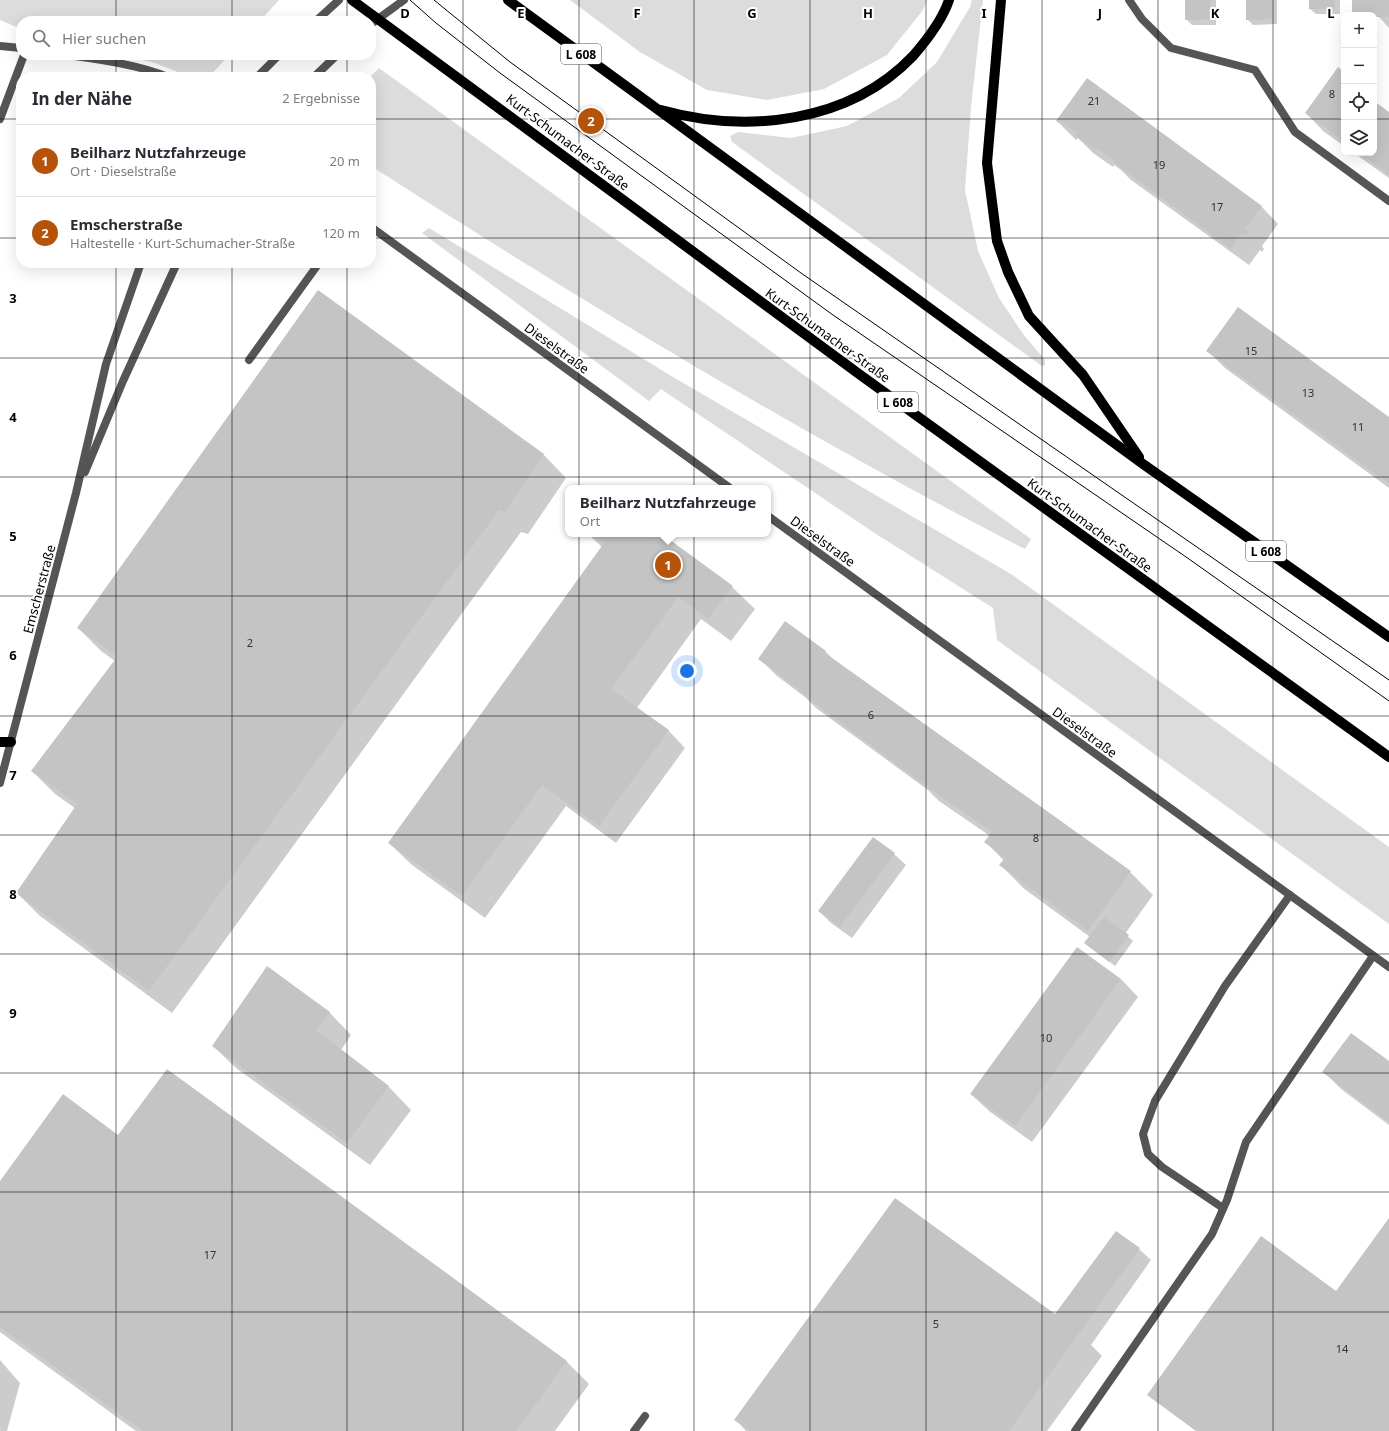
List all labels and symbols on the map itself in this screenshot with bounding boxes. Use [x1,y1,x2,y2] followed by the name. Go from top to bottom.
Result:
[400,4,410,22] text: D
[517,4,525,22] text: E
[633,4,641,22] text: F
[747,4,757,22] text: G
[863,4,873,22] text: H
[981,4,987,22] text: I
[1097,4,1102,22] text: J
[1211,4,1220,22] text: K
[1327,4,1335,22] text: L
[561,44,601,64] road number: L 608
[1329,86,1335,101] house number: 8
[503,90,633,194] street label: Kurt-Schumacher-Straße
[1088,93,1100,108] house number: 21
[578,106,604,136] pin: 2
[1153,157,1165,172] house number: 19
[1211,199,1223,214] house number: 17
[762,284,894,386] street label: Kurt-Schumacher-Straße
[9,289,17,307] text: 3
[521,318,593,378] street label: Dieselstraße
[1245,343,1257,358] house number: 15
[1302,385,1314,400] house number: 13
[878,392,918,412] road number: L 608
[9,408,17,426] text: 4
[1352,419,1364,434] house number: 11
[1024,474,1156,576] street label: Kurt-Schumacher-Straße
[787,511,859,571] street label: Dieselstraße
[9,527,17,545] text: 5
[1246,541,1286,561] road number: L 608
[18,543,60,635] street label: Emscherstraße
[655,550,681,580] pin: 1
[247,635,253,650] house number: 2
[9,646,17,664] text: 6
[677,661,697,681] your location
[1049,702,1121,762] street label: Dieselstraße
[868,707,874,722] house number: 6
[9,766,17,784] text: 7
[1033,830,1039,845] house number: 8
[9,885,17,903] text: 8
[9,1004,17,1022] text: 9
[1040,1030,1052,1045] house number: 10
[204,1247,216,1262] house number: 17
[933,1316,939,1331] house number: 5
[1336,1341,1349,1356] house number: 14

